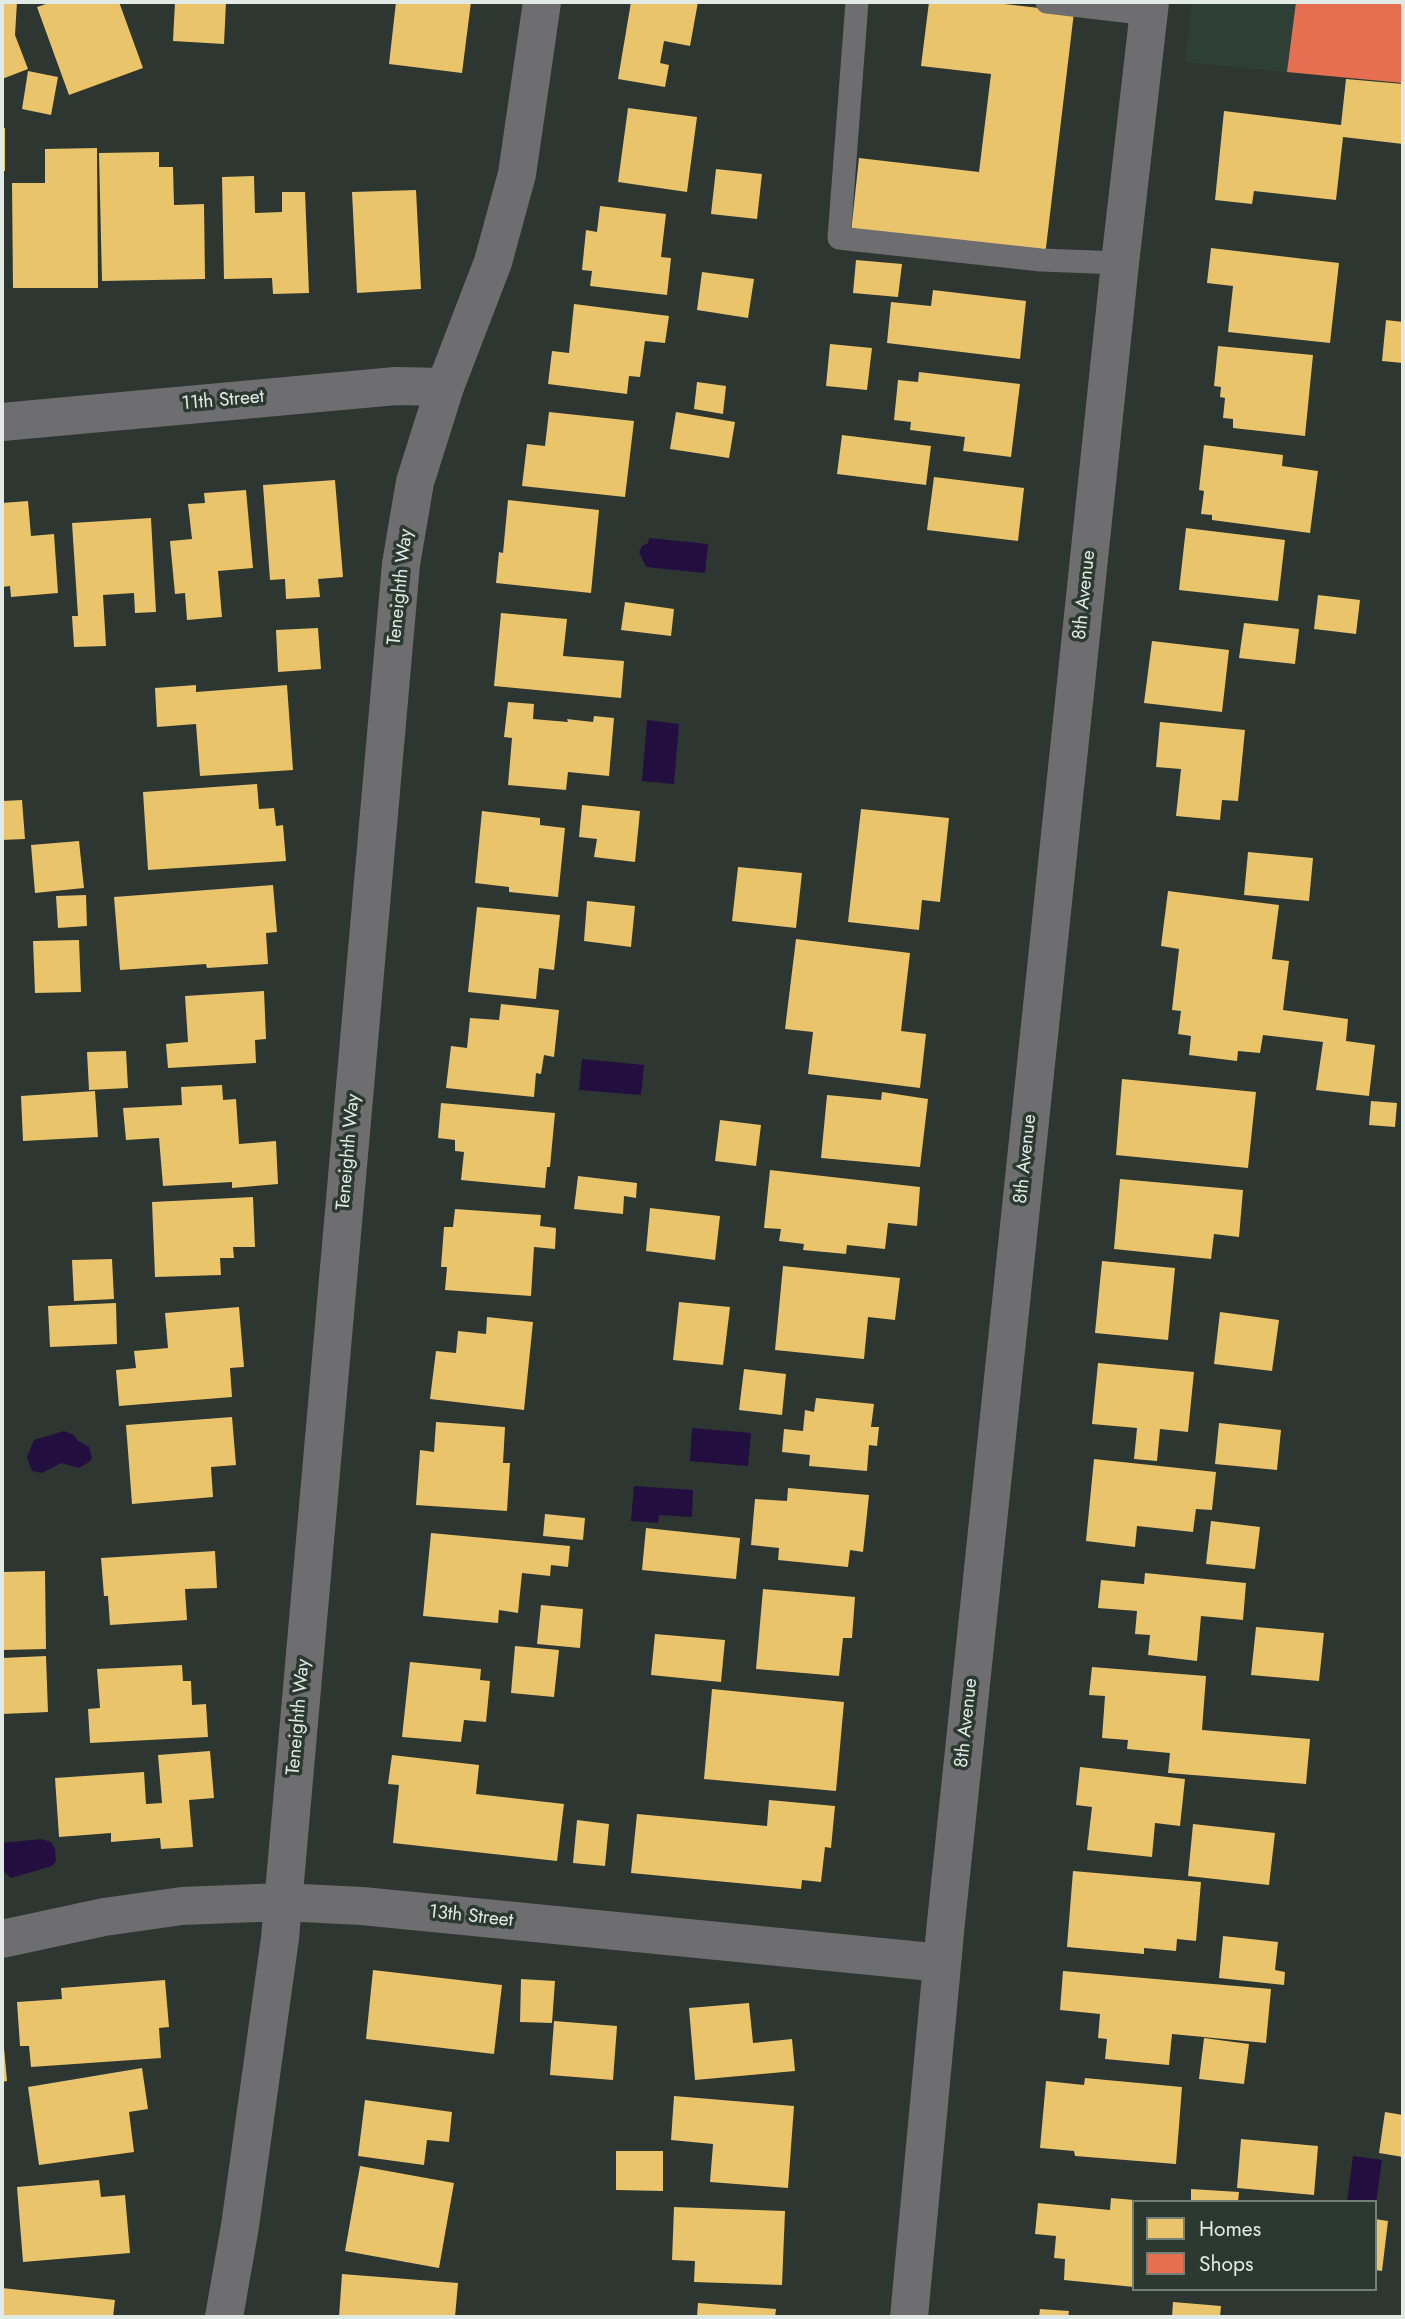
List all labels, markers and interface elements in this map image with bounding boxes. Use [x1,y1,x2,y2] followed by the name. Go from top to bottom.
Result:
[181,386,265,416] street label: 11th Street
[384,528,418,646] street label: Teneighth Way
[1069,549,1101,641] street label: 8th Avenue
[333,1093,365,1211] street label: Teneighth Way
[1010,1113,1042,1205] street label: 8th Avenue
[283,1658,315,1776] street label: Teneighth Way
[951,1677,983,1769] street label: 8th Avenue
[428,1901,514,1933] street label: 13th Street
[1132,2200,1377,2291] legend
[1199,2214,1261,2244] text: Homes
[1199,2249,1253,2279] text: Shops

